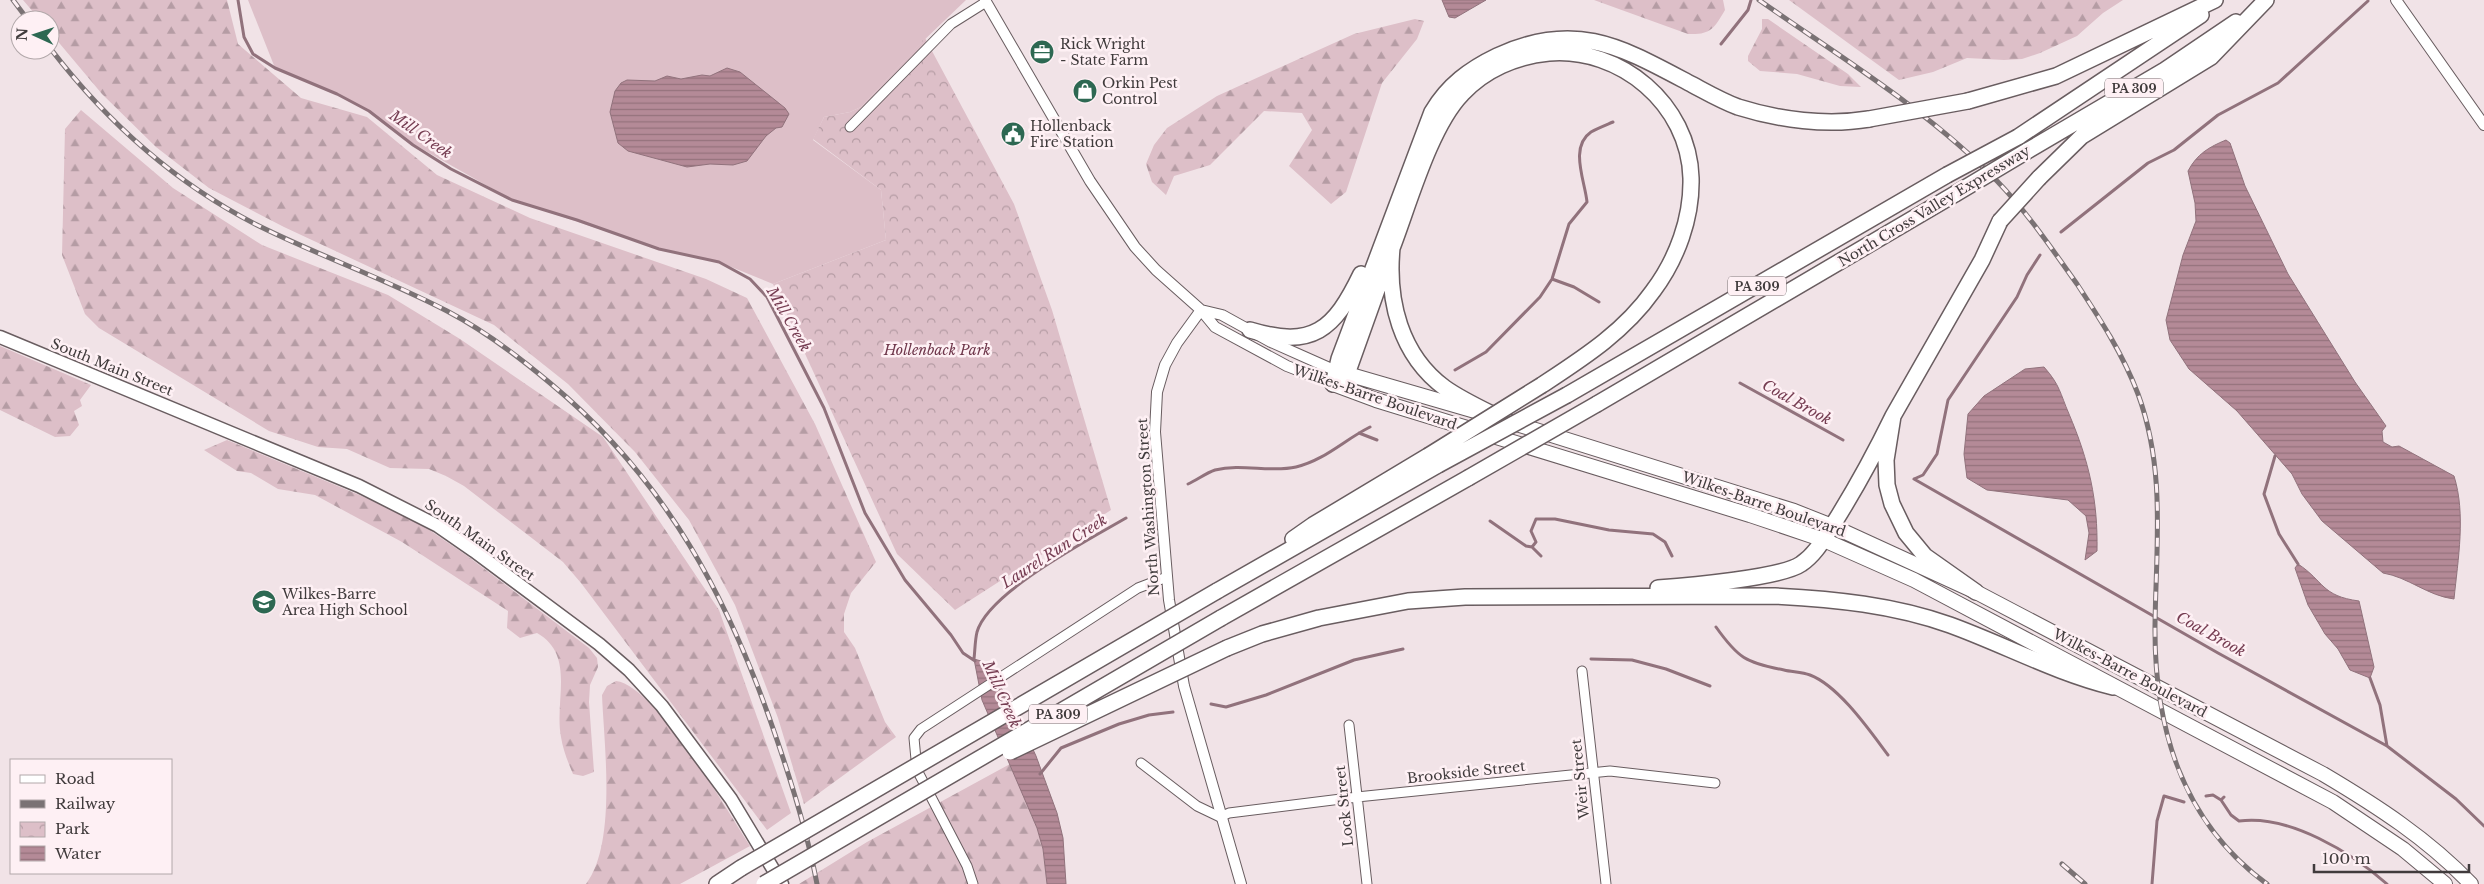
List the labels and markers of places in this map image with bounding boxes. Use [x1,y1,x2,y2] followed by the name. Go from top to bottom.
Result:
[1060,35,1148,69] place label: Rick Wright - State Farm
[1029,39,1055,65] office icon: Rick Wright - State Farm
[1102,74,1179,108] place label: Orkin Pest Control
[1072,78,1098,104] shop icon: Orkin Pest Control
[1030,117,1114,151] place label: Hollenback Fire Station
[1000,121,1026,147] public building icon: Hollenback Fire Station
[281,585,408,619] place label: Wilkes-Barre Area High School
[251,589,277,615] school or university icon: Wilkes-Barre Area High School

